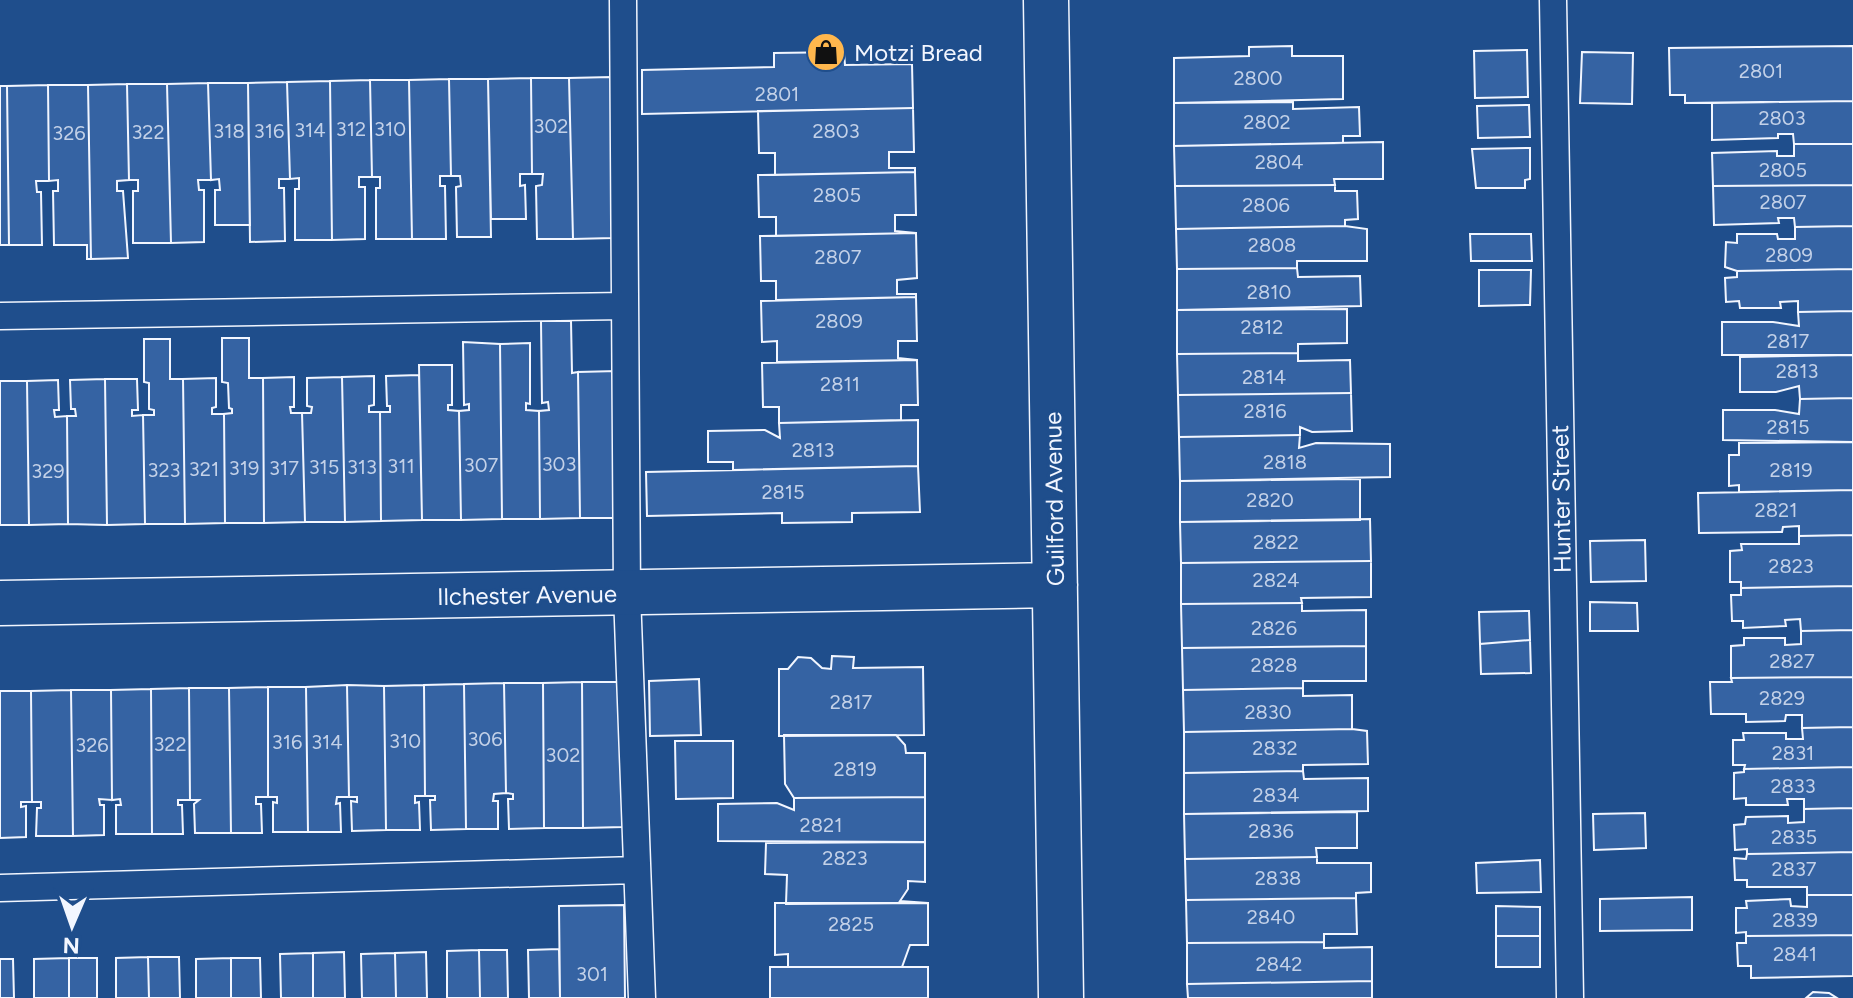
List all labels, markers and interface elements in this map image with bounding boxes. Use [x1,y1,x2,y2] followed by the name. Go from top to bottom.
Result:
[805,31,847,73] shop icon: Motzi Bread
[854,38,983,67] place label: Motzi Bread
[1739,59,1783,83] house number: 2801
[1233,66,1283,90] house number: 2800
[755,82,799,106] house number: 2801
[1758,106,1806,130] house number: 2803
[1243,110,1291,134] house number: 2802
[534,114,568,138] house number: 302
[336,117,366,141] house number: 312
[374,117,406,141] house number: 310
[294,118,326,142] house number: 314
[213,119,245,143] house number: 318
[254,119,284,143] house number: 316
[812,119,860,143] house number: 2803
[131,120,165,144] house number: 322
[52,121,86,145] house number: 326
[1255,150,1303,174] house number: 2804
[1759,158,1807,182] house number: 2805
[813,183,861,207] house number: 2805
[1759,190,1807,214] house number: 2807
[1242,193,1290,217] house number: 2806
[1248,233,1296,257] house number: 2808
[1765,243,1813,267] house number: 2809
[814,245,862,269] house number: 2807
[1247,280,1291,304] house number: 2810
[815,309,863,333] house number: 2809
[1241,315,1283,339] house number: 2812
[1767,329,1809,353] house number: 2817
[1776,359,1818,383] house number: 2813
[1242,365,1286,389] house number: 2814
[820,372,860,396] house number: 2811
[1243,399,1287,423] house number: 2816
[1038,412,1070,586] street label: Guilford Avenue
[1766,415,1810,439] house number: 2815
[1545,425,1577,573] street label: Hunter Street
[792,438,834,462] house number: 2813
[1263,450,1307,474] house number: 2818
[542,452,576,476] house number: 303
[464,453,498,477] house number: 307
[387,454,415,478] house number: 311
[309,455,339,479] house number: 315
[347,455,377,479] house number: 313
[229,456,259,480] house number: 319
[269,456,299,480] house number: 317
[189,457,219,481] house number: 321
[148,458,180,482] house number: 323
[1769,458,1813,482] house number: 2819
[31,459,65,483] house number: 329
[761,480,805,504] house number: 2815
[1246,488,1294,512] house number: 2820
[1755,498,1797,522] house number: 2821
[1253,530,1299,554] house number: 2822
[1768,554,1814,578] house number: 2823
[1252,568,1300,592] house number: 2824
[437,579,617,611] street label: Ilchester Avenue
[1251,616,1297,640] house number: 2826
[1769,649,1815,673] house number: 2827
[1251,653,1297,677] house number: 2828
[1759,686,1805,710] house number: 2829
[830,690,872,714] house number: 2817
[1244,700,1292,724] house number: 2830
[467,727,503,751] house number: 306
[389,729,421,753] house number: 310
[272,730,302,754] house number: 316
[311,730,343,754] house number: 314
[153,732,187,756] house number: 322
[75,733,109,757] house number: 326
[1252,736,1298,760] house number: 2832
[1772,741,1814,765] house number: 2831
[546,743,580,767] house number: 302
[833,757,877,781] house number: 2819
[1770,774,1816,798] house number: 2833
[1253,783,1299,807] house number: 2834
[800,813,842,837] house number: 2821
[1248,819,1294,843] house number: 2836
[1771,825,1817,849] house number: 2835
[822,846,868,870] house number: 2823
[1771,857,1817,881] house number: 2837
[1255,866,1301,890] house number: 2838
[32,886,112,966] north arrow
[1247,905,1295,929] house number: 2840
[1772,908,1818,932] house number: 2839
[828,912,874,936] house number: 2825
[62,932,80,959] text: N
[1773,942,1817,966] house number: 2841
[1255,952,1303,976] house number: 2842
[576,962,608,986] house number: 301

